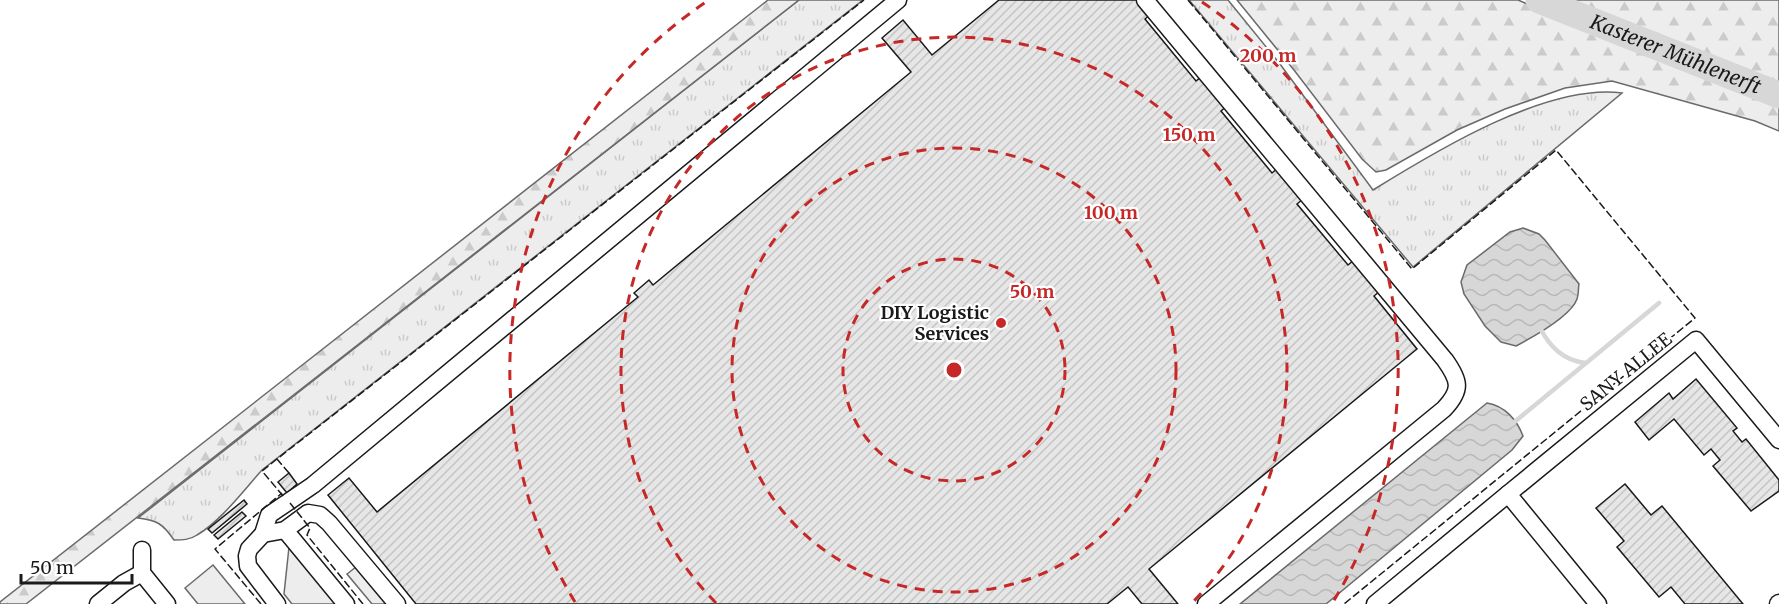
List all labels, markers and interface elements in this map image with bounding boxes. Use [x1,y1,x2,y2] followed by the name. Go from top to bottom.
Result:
[1586,8,1765,99] water label: Kasterer Mühlenerft
[1240,44,1296,67] text: 200 m
[1163,123,1215,146] text: 150 m
[1084,201,1138,224] text: 100 m
[1010,280,1054,303] text: 50 m
[880,301,989,345] place label: DIY Logistic Services
[994,316,1008,330] marker: DIY Logistic Services
[1575,327,1677,416] street label: SANY ALLEE
[944,360,964,380] centre of rings
[21,547,132,585] scale bar
[30,556,74,579] text: 50 m

